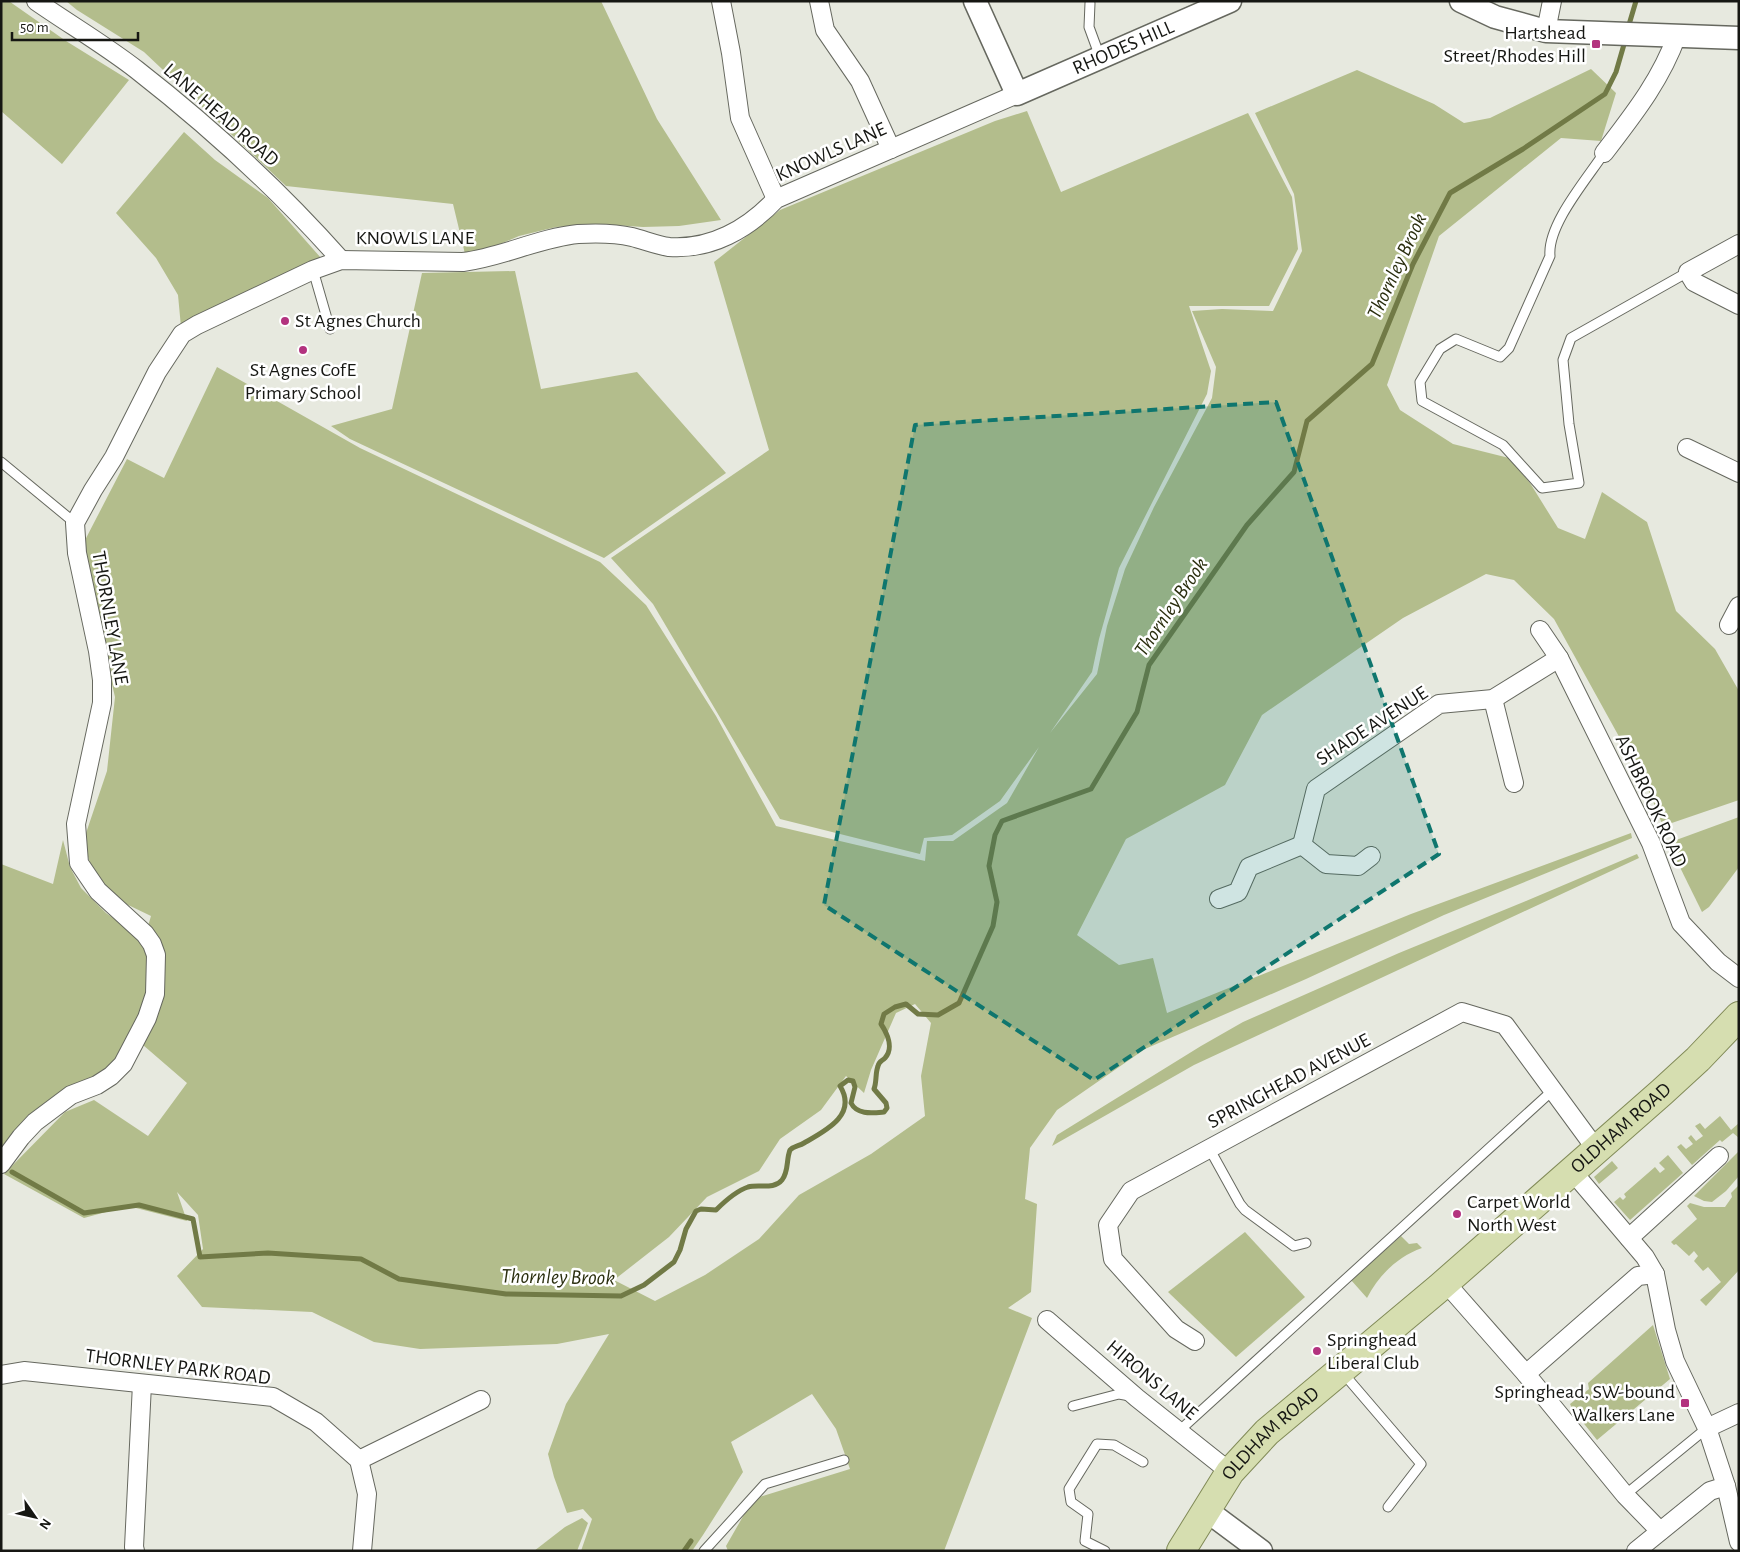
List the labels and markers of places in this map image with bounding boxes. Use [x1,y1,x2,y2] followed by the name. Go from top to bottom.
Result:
[1443,23,1586,66] place label: Hartshead Street/Rhodes Hill
[1590,38,1602,50] marker: Hartshead Street/Rhodes Hill
[295,311,421,331] place label: St Agnes Church
[279,315,291,327] marker: St Agnes Church
[297,344,309,356] marker: St Agnes CofE Primary School
[245,360,361,403] place label: St Agnes CofE Primary School
[1467,1192,1570,1235] place label: Carpet World North West
[1451,1208,1463,1220] marker: Carpet World North West
[1327,1330,1419,1373] place label: Springhead Liberal Club
[1311,1345,1323,1357] marker: Springhead Liberal Club
[1495,1382,1675,1425] place label: Springhead, SW-bound Walkers Lane
[1679,1397,1691,1409] marker: Springhead, SW-bound Walkers Lane

